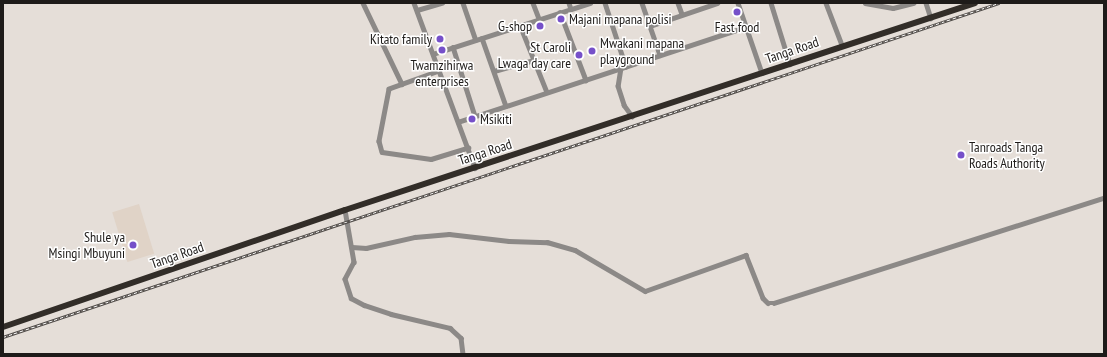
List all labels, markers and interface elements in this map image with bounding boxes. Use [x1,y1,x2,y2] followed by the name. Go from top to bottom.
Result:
[732,7,742,17] marker: Fast food
[569,11,672,27] place label: Majani mapana polisi
[556,14,566,24] marker: Majani mapana polisi
[498,18,532,34] place label: G-shop
[715,19,759,35] place label: Fast food
[535,21,545,31] marker: G-shop
[370,31,432,47] place label: Kitato family
[763,33,821,67] street label: Tanga Road
[435,34,445,44] marker: Kitato family
[600,35,684,68] place label: Mwakani mapana playground
[497,39,571,72] place label: St Caroli Lwaga day care
[437,45,447,55] marker: Twamzihirwa enterprises
[587,46,597,56] marker: Mwakani mapana playground
[574,50,584,60] marker: St Caroli Lwaga day care
[411,57,473,90] place label: Twamzihirwa enterprises
[480,111,512,127] place label: Msikiti
[467,114,477,124] marker: Msikiti
[456,135,514,169] street label: Tanga Road
[969,139,1045,172] place label: Tanroads Tanga Roads Authority
[956,150,966,160] marker: Tanroads Tanga Roads Authority
[49,229,125,262] place label: Shule ya Msingi Mbuyuni
[148,238,206,272] street label: Tanga Road
[128,240,138,250] marker: Shule ya Msingi Mbuyuni

